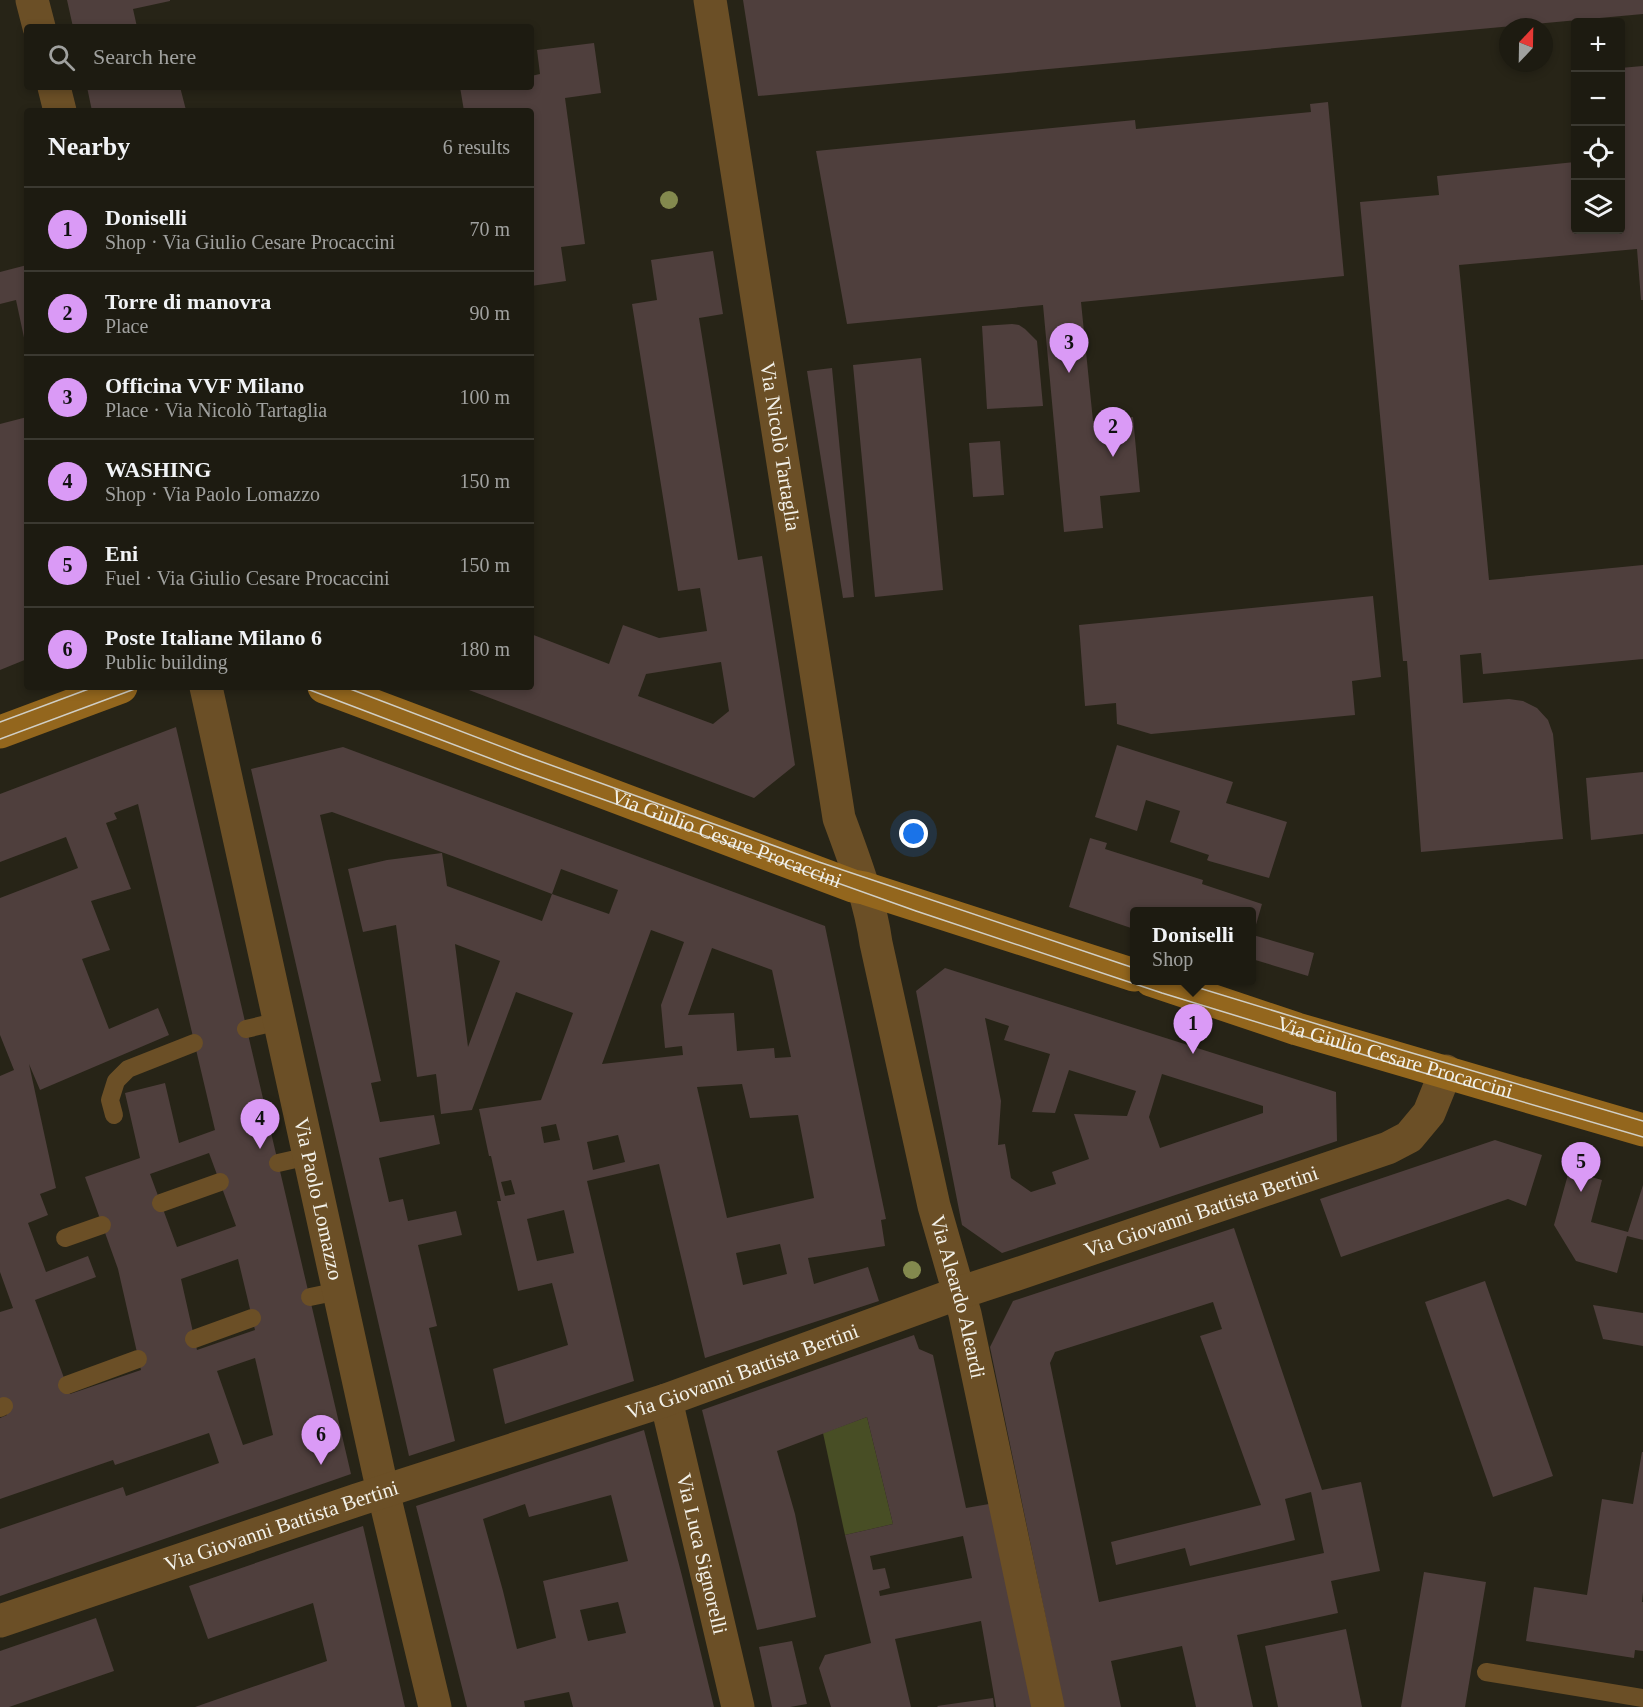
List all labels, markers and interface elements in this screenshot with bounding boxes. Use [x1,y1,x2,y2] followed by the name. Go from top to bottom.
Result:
[1499,18,1553,72] north arrow
[1571,18,1625,234] map controls
[1571,18,1625,72] button: +
[24,24,534,90] search box
[45,41,78,74] icon: search
[93,44,196,69] text: Search here
[1571,72,1625,126] button: −
[1571,126,1625,180] button: locate
[48,132,130,161] text: Nearby
[443,136,510,158] text: 6 results
[1571,180,1625,234] button: layers
[105,205,187,230] text: Doniselli
[63,218,73,240] text: 1
[469,218,510,240] text: 70 m
[105,231,395,253] text: Shop · Via Giulio Cesare Procaccini
[105,289,271,314] text: Torre di manovra
[63,302,73,324] text: 2
[469,302,510,324] text: 90 m
[105,315,148,337] text: Place
[1050,324,1088,373] pin: 3
[755,360,806,533] street label: Via Nicolò Tartaglia
[105,373,304,398] text: Officina VVF Milano
[63,386,73,408] text: 3
[459,386,510,408] text: 100 m
[105,399,327,421] text: Place · Via Nicolò Tartaglia
[1094,408,1132,457] pin: 2
[105,457,211,482] text: WASHING
[63,470,73,492] text: 4
[459,470,510,492] text: 150 m
[105,483,320,505] text: Shop · Via Paolo Lomazzo
[105,541,138,566] text: Eni
[63,554,73,576] text: 5
[459,554,510,576] text: 150 m
[105,567,389,589] text: Fuel · Via Giulio Cesare Procaccini
[105,625,322,650] text: Poste Italiane Milano 6
[63,638,73,660] text: 6
[459,638,510,660] text: 180 m
[105,651,228,673] text: Public building
[608,784,845,893] street label: Via Giulio Cesare Procaccini
[899,819,928,848] your location
[1130,907,1256,985] popup
[1152,922,1234,947] text: Doniselli
[1152,948,1193,970] text: Shop
[1174,1004,1212,1054] pin: 1
[1274,1011,1516,1103] street label: Via Giulio Cesare Procaccini
[240,1100,280,1149] pin: 4
[289,1115,348,1282] street label: Via Paolo Lomazzo
[1562,1142,1600,1192] pin: 5
[1081,1161,1321,1262] street label: Via Giovanni Battista Bertini
[925,1212,990,1381] street label: Via Aleardo Aleardi
[623,1319,862,1424] street label: Via Giovanni Battista Bertini
[302,1416,340,1465] pin: 6
[672,1471,733,1637] street label: Via Luca Signorelli
[161,1475,402,1576] street label: Via Giovanni Battista Bertini

